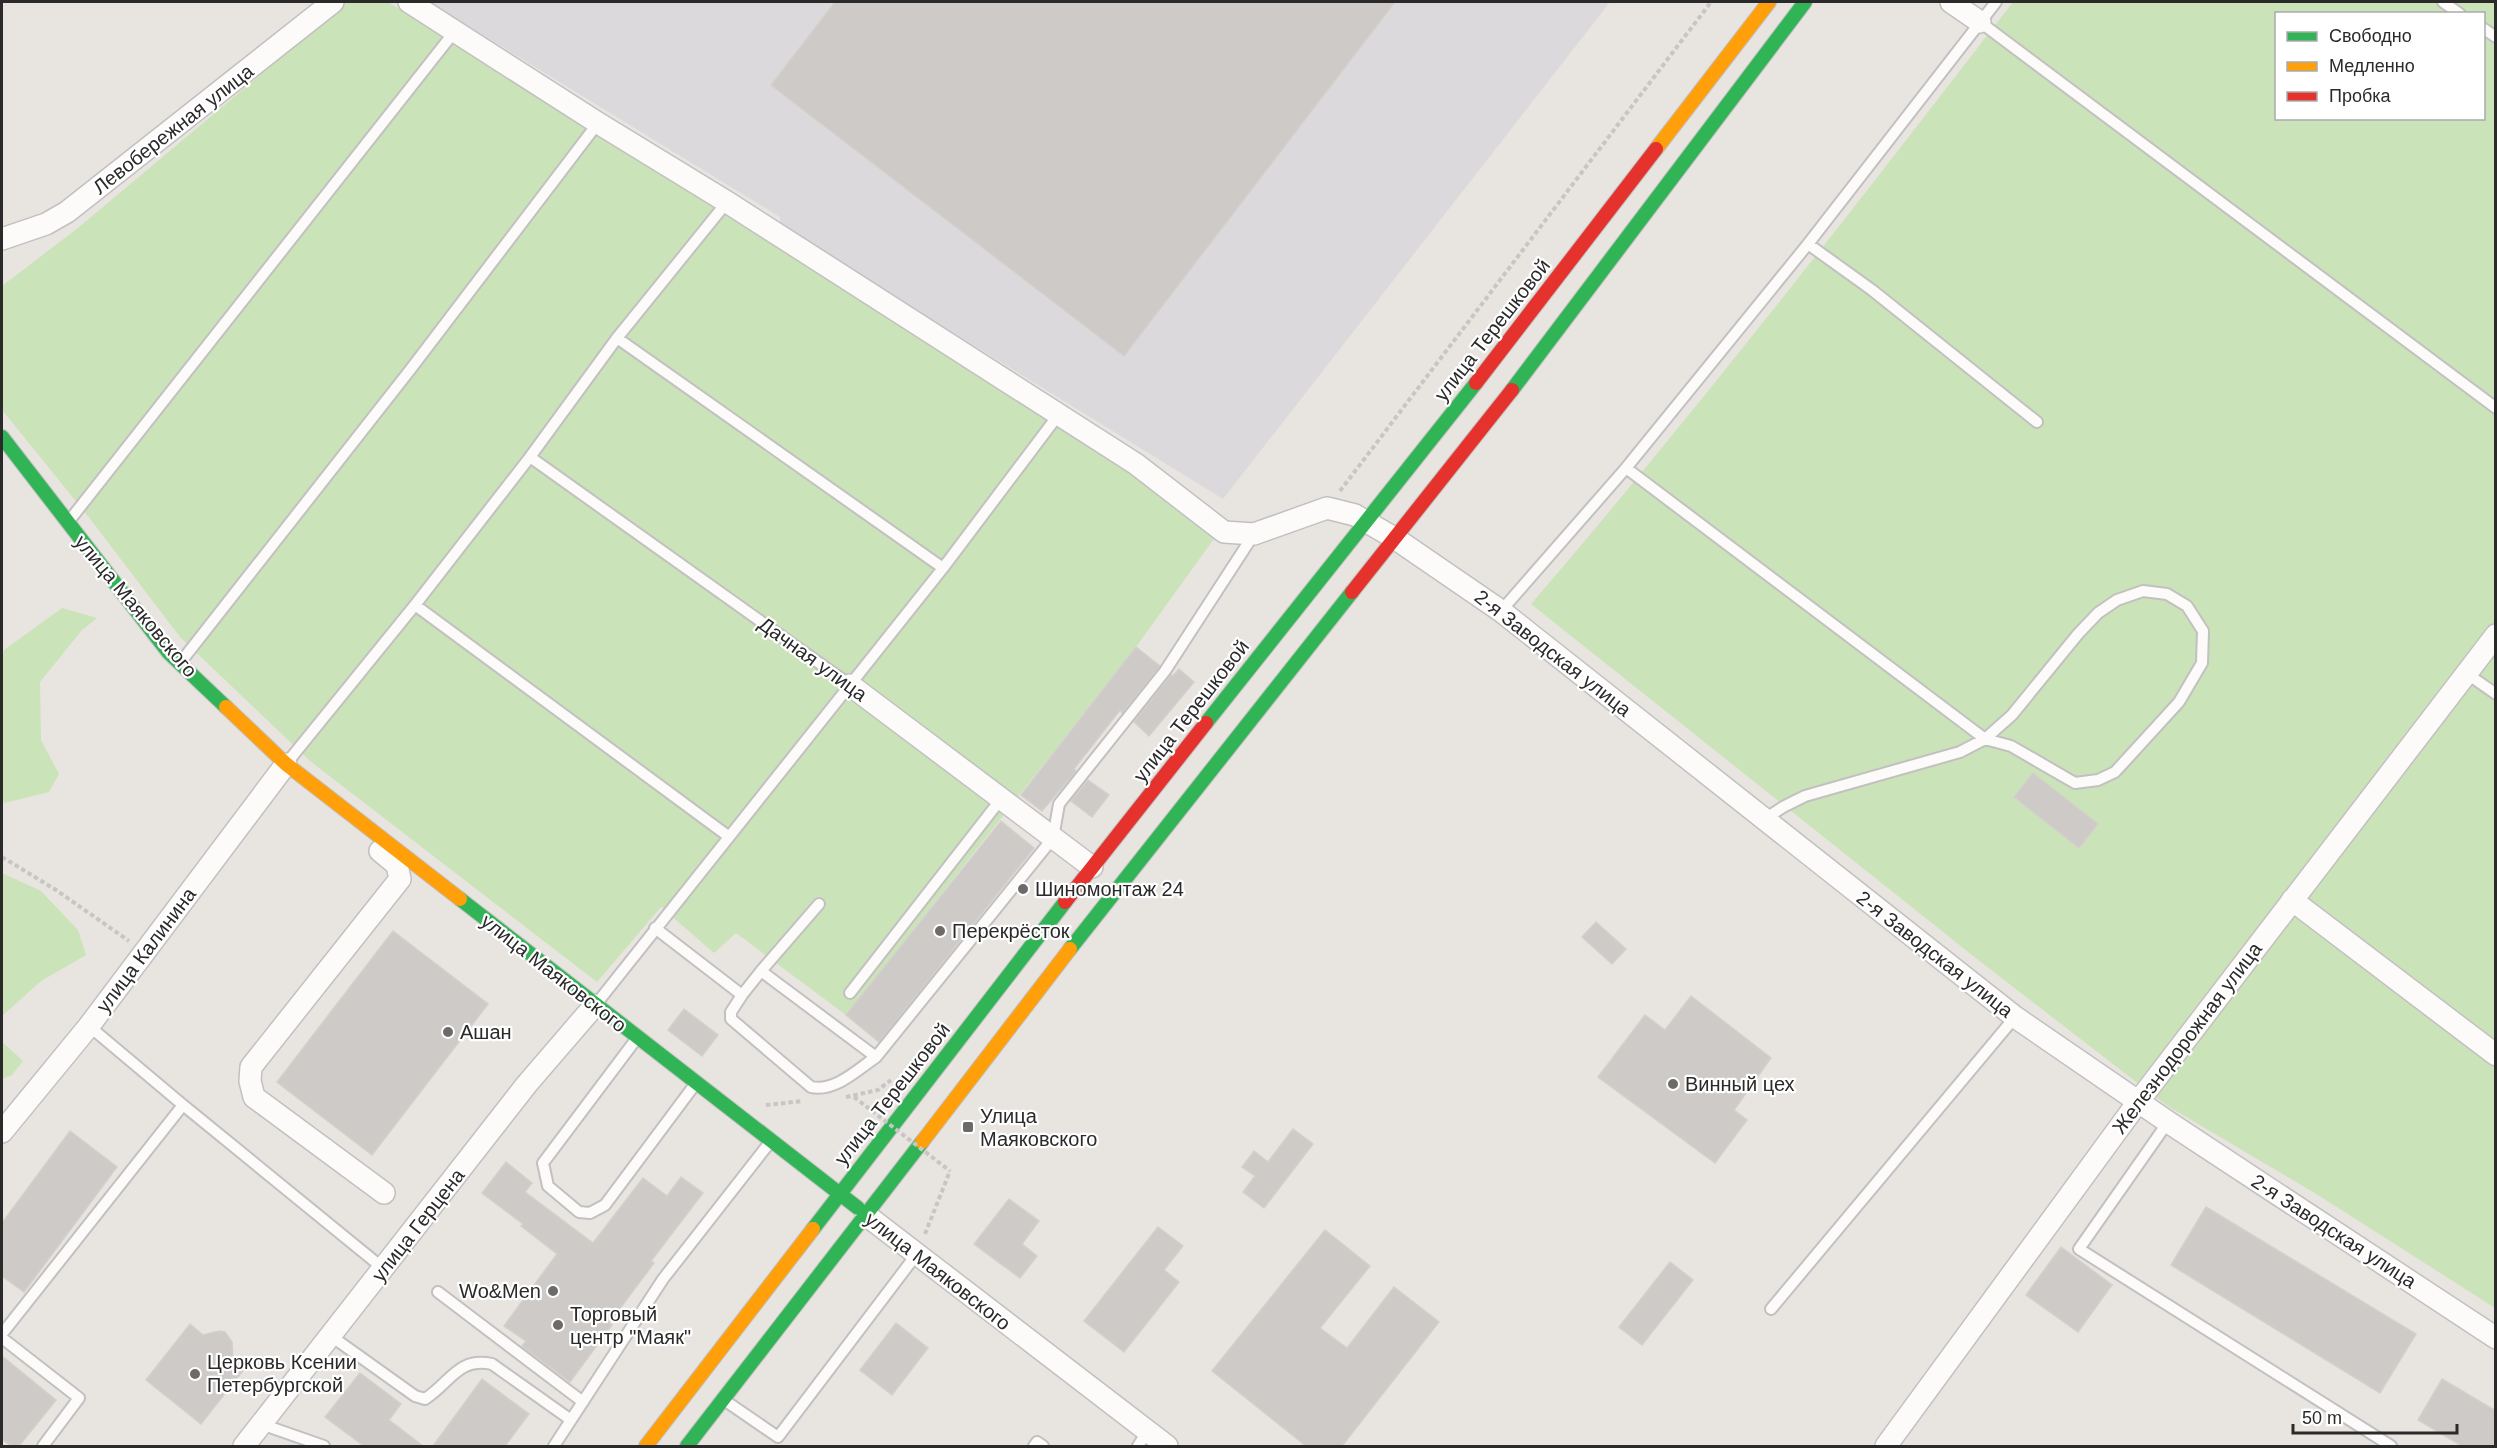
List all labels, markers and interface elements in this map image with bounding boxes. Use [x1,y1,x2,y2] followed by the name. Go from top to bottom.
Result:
[2275,12,2485,120] legend
[2329,26,2412,46] text: Свободно
[2329,56,2415,76] text: Медленно
[89,59,258,198] street label: Левобережная улица
[2329,86,2392,106] text: Пробка
[1430,255,1554,405] street label: улица Терешковой
[70,531,202,681] street label: улица Маяковского
[1471,585,1636,721] street label: 2-я Заводская улица
[755,612,872,706] street label: Дачная улица
[1129,636,1253,786] street label: улица Терешковой
[1035,878,1184,900] place label: Шиномонтаж 24
[1016,882,1030,896] marker: Шиномонтаж 24
[92,883,201,1017] street label: улица Калинина
[1853,886,2018,1022] street label: 2-я Заводская улица
[477,910,631,1036] street label: улица Маяковского
[952,920,1070,942] place label: Перекрёсток
[933,924,947,938] marker: Перекрёсток
[2108,937,2267,1138] street label: Железнодорожная улица
[830,1019,954,1169] street label: улица Терешковой
[460,1021,512,1043] place label: Ашан
[441,1025,455,1039] marker: Ашан
[1685,1073,1795,1095] place label: Винный цех
[1666,1077,1680,1091] marker: Винный цех
[980,1105,1097,1150] place label: Улица Маяковского
[961,1120,975,1134] marker: Улица Маяковского
[367,1164,469,1286] street label: улица Герцена
[2248,1170,2421,1293] street label: 2-я Заводская улица
[861,1208,1015,1334] street label: улица Маяковского
[459,1280,541,1302] place label: Wo&Men
[546,1284,560,1298] marker: Wo&Men
[570,1303,691,1348] place label: Торговый центр "Маяк"
[551,1318,565,1332] marker: Торговый центр "Маяк"
[207,1351,357,1396] place label: Церковь Ксении Петербургской
[188,1367,202,1381] marker: Церковь Ксении Петербургской
[2293,1397,2456,1435] scale bar
[2302,1408,2342,1428] text: 50 m

